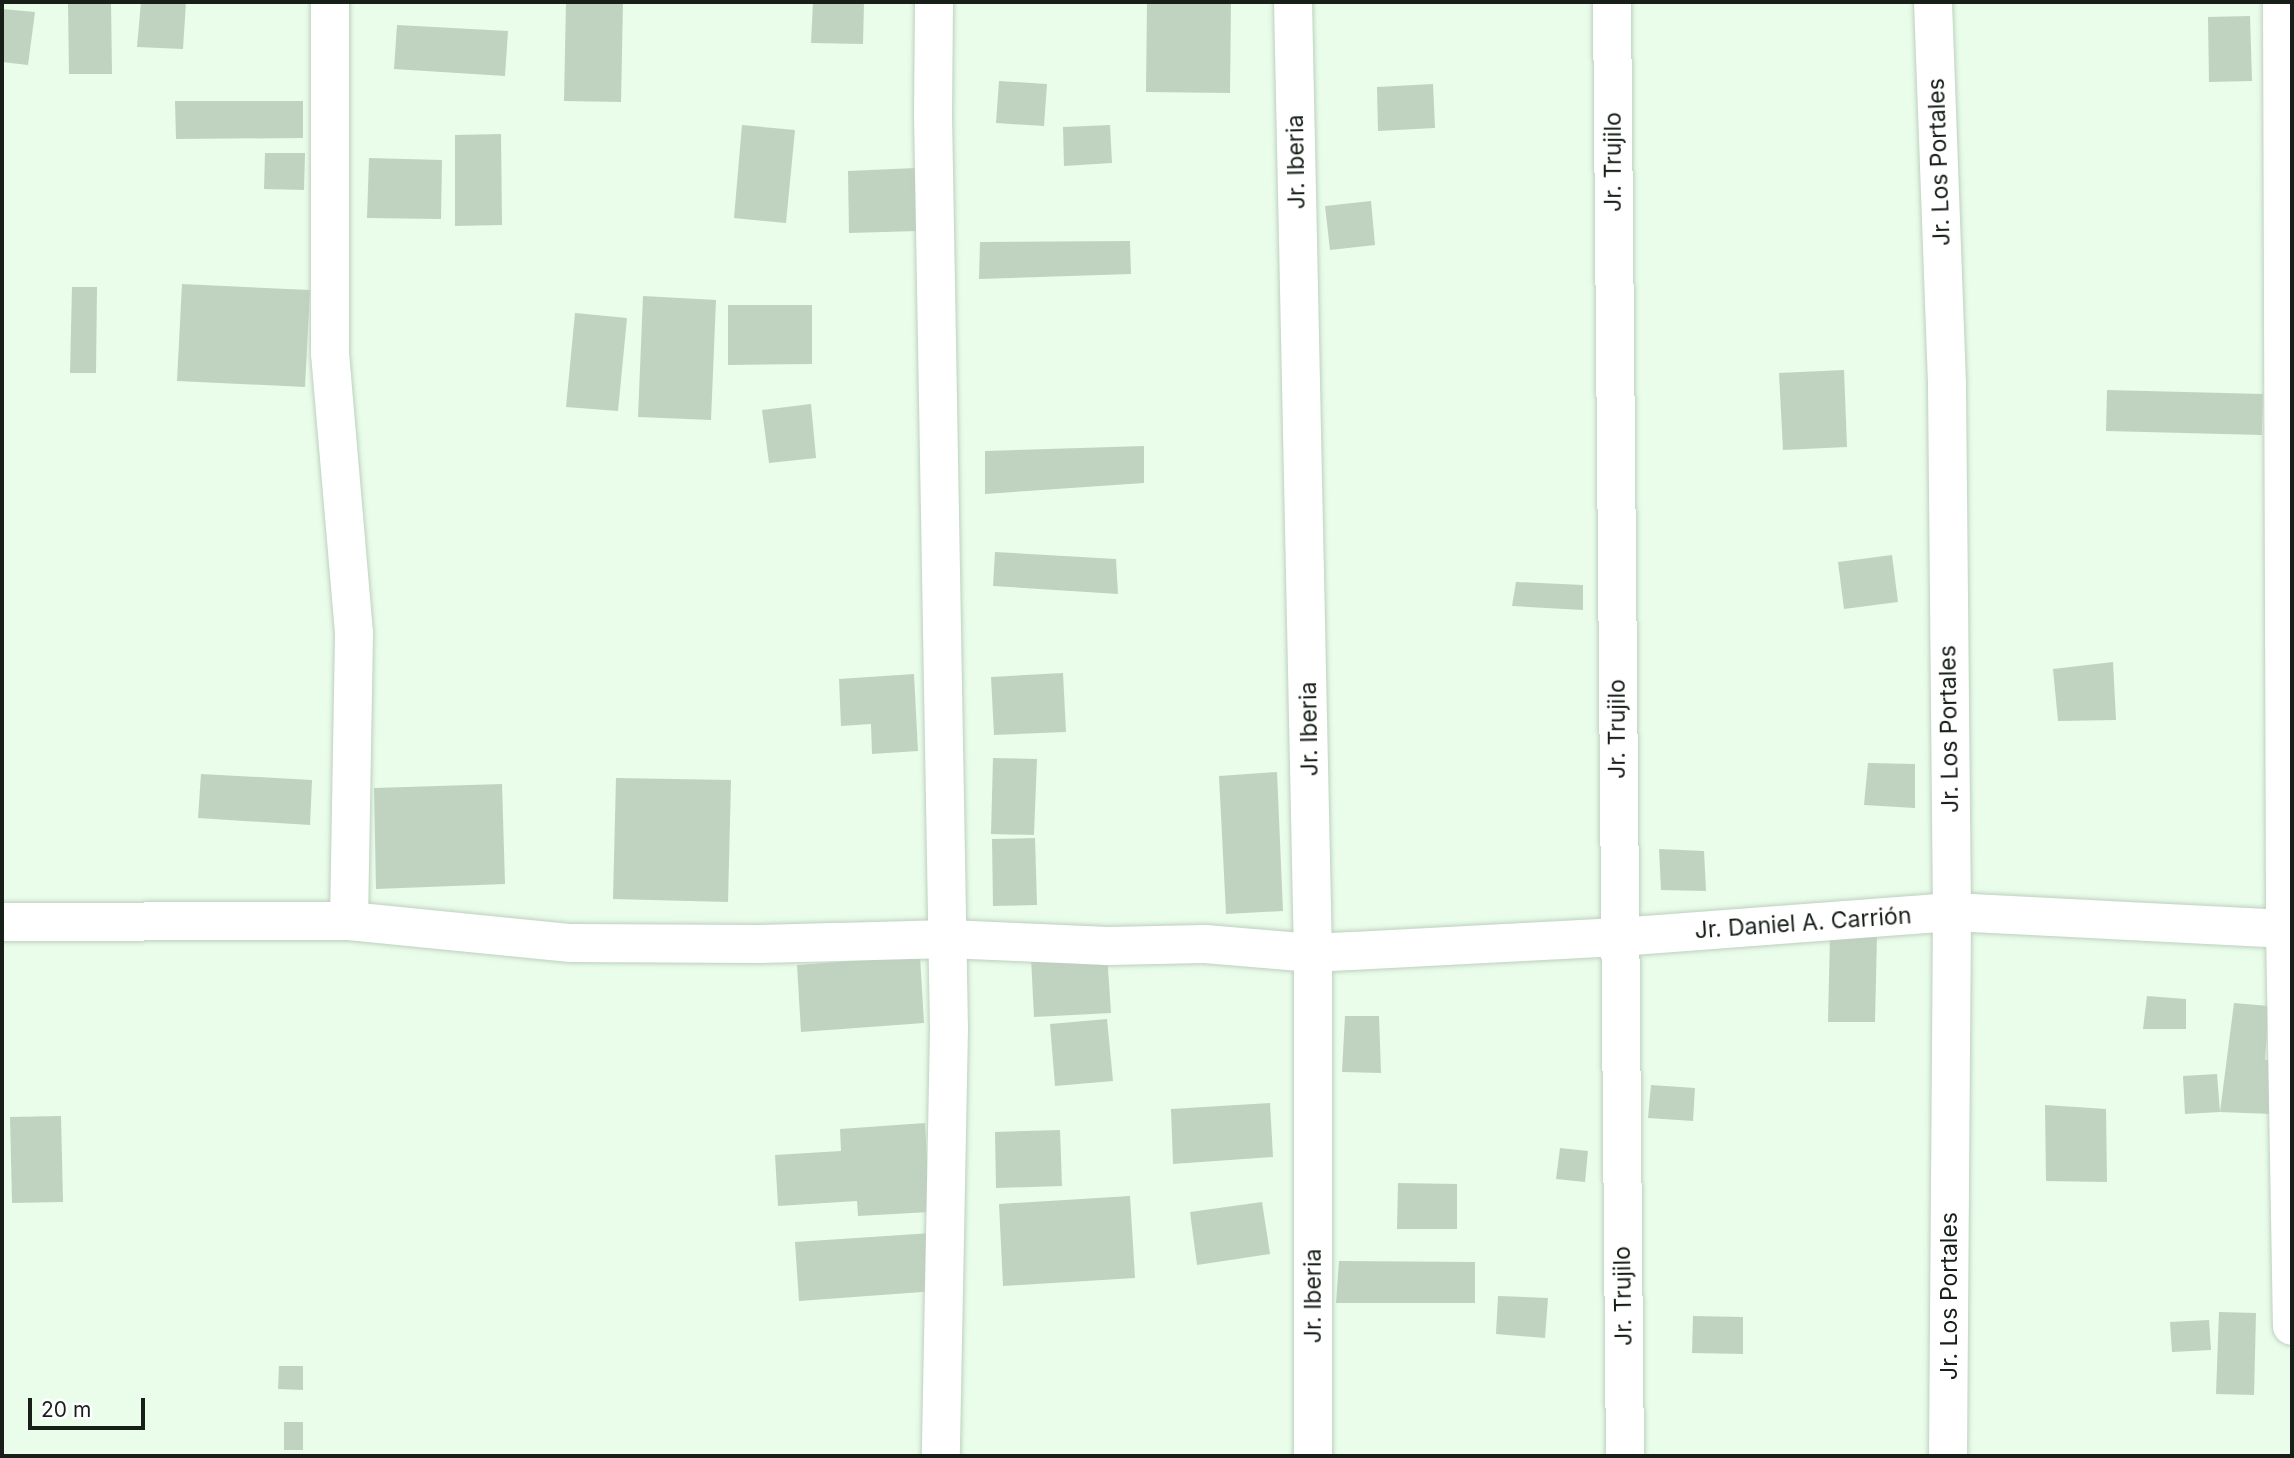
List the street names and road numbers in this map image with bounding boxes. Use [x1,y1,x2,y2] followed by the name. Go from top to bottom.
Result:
[1922,78,1956,246] street label: Jr. Los Portales
[1599,112,1627,212] street label: Jr. Trujilo
[1281,114,1311,210] street label: Jr. Iberia
[1934,645,1964,813] street label: Jr. Los Portales
[1603,679,1631,779] street label: Jr. Trujilo
[1294,681,1324,777] street label: Jr. Iberia
[1694,902,1912,944] street label: Jr. Daniel A. Carrión
[1935,1212,1963,1380] street label: Jr. Los Portales
[1608,1246,1638,1346] street label: Jr. Trujilo
[1299,1249,1327,1343] street label: Jr. Iberia

